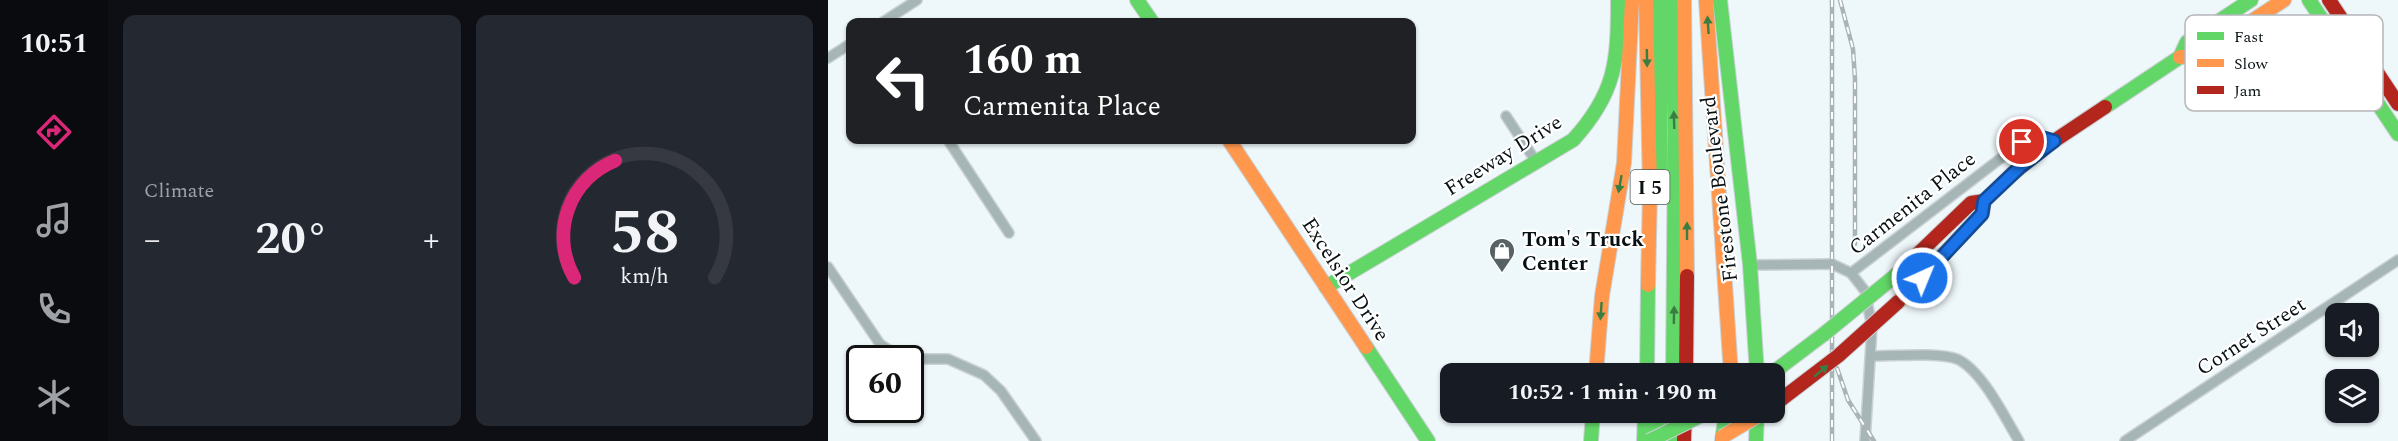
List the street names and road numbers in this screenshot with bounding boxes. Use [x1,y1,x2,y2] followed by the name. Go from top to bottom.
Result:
[1693,94,1747,284] street label: Firestone Boulevard
[1438,107,1569,205] street label: Freeway Drive
[1842,144,1983,264] street label: Carmenita Place
[1630,170,1670,204] road number: I 5
[1293,211,1397,348] street label: Excelsior Drive
[2190,289,2313,384] street label: Cornet Street

